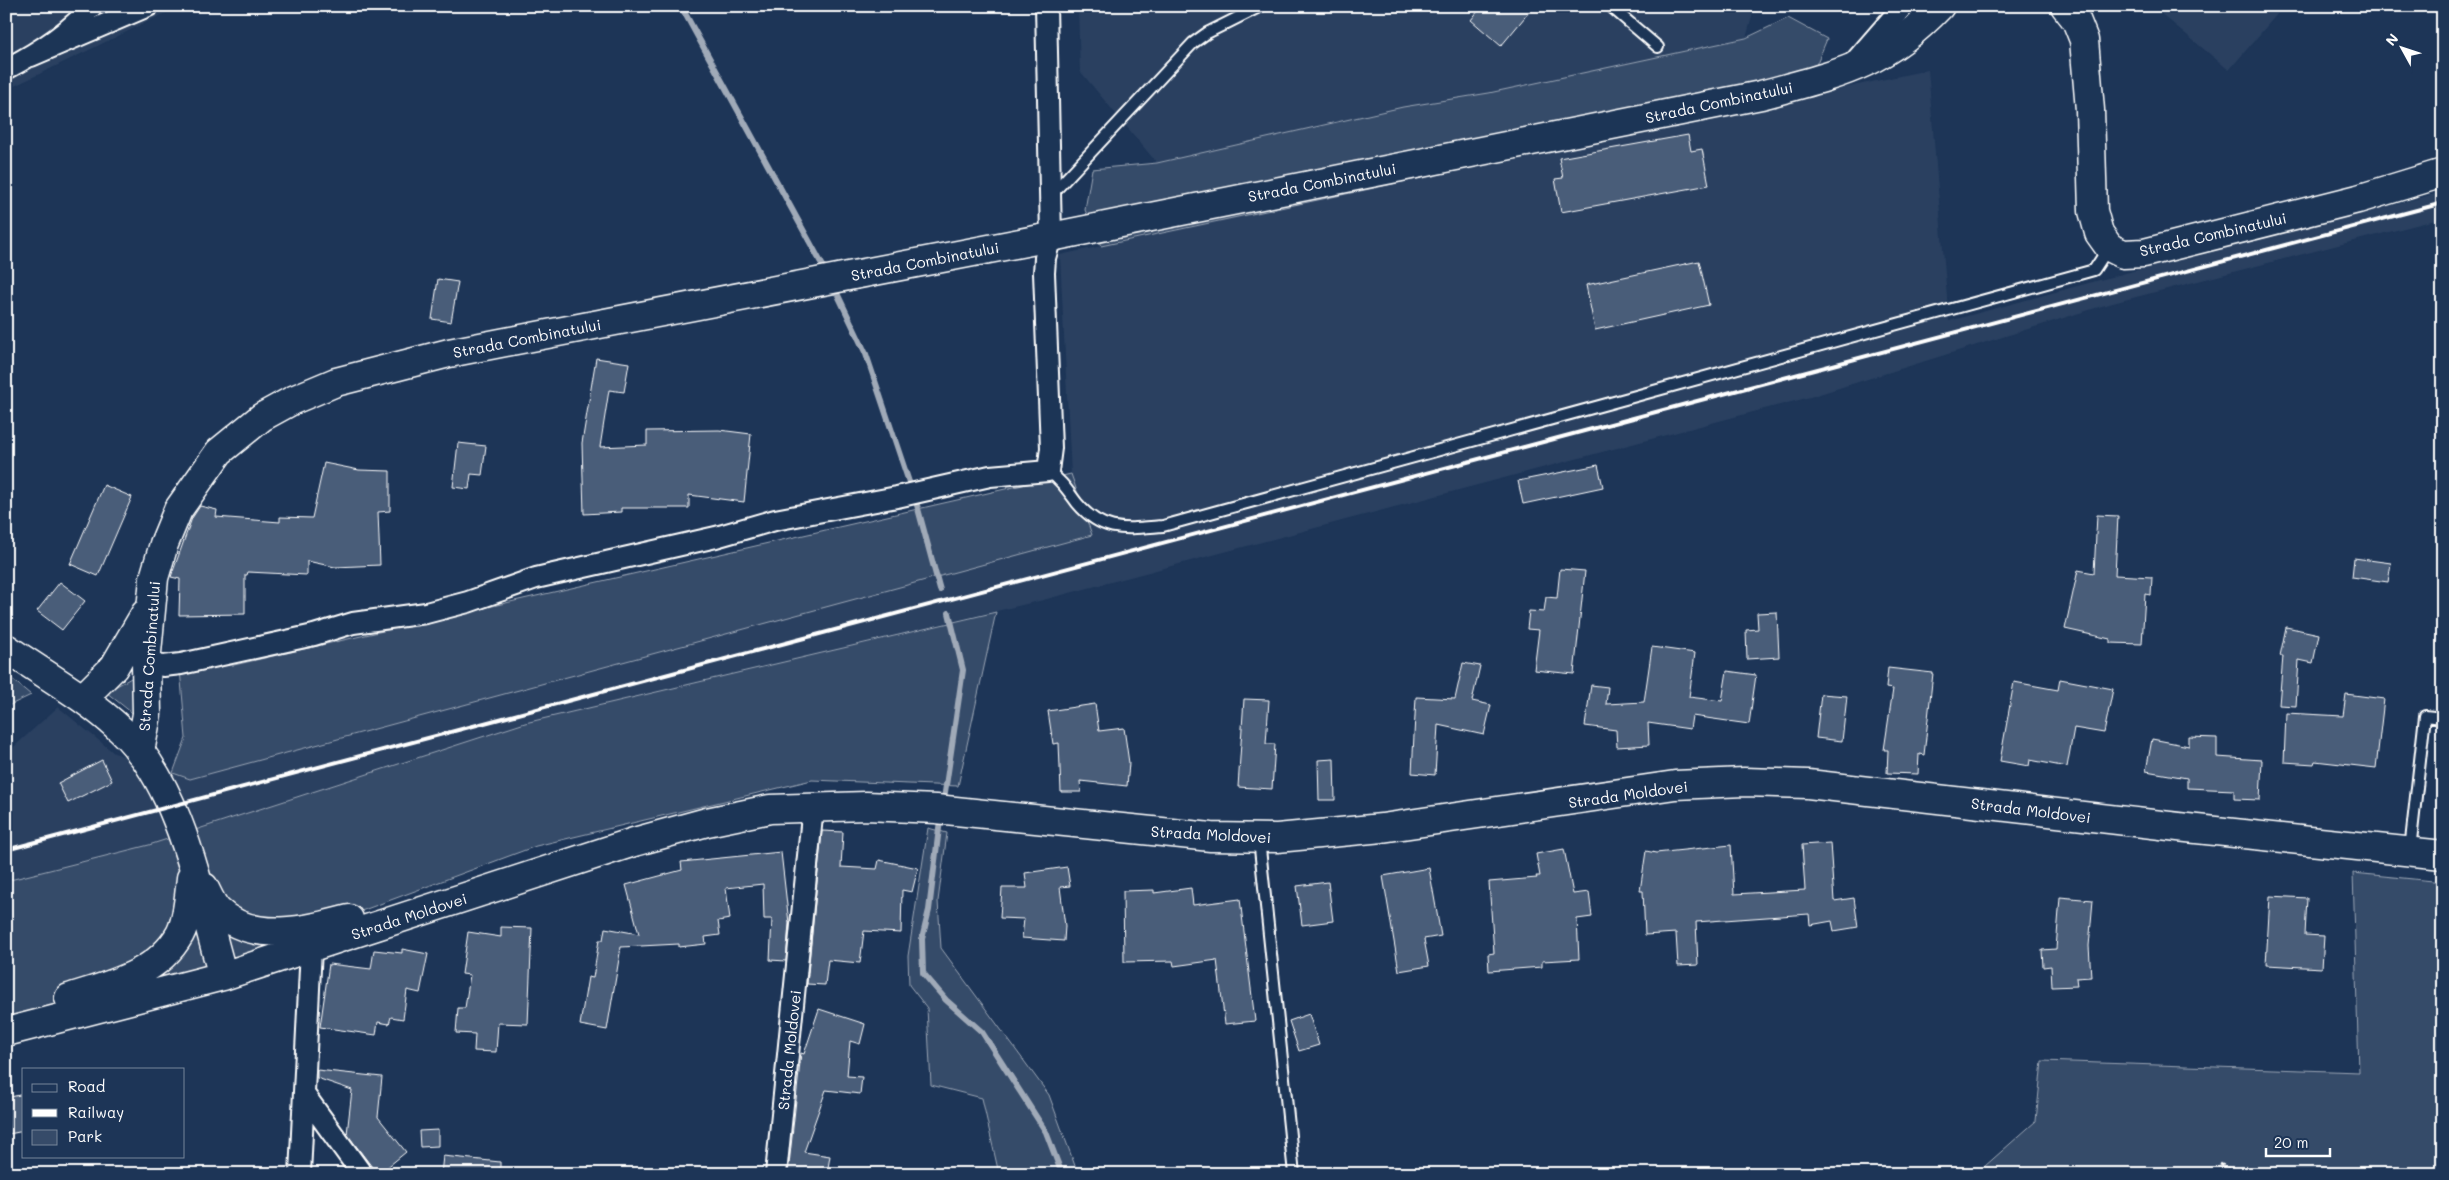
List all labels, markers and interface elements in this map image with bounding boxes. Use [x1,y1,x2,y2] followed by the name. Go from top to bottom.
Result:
[2376,22,2426,72] north arrow
[2381,29,2402,50] text: N
[1643,77,1795,127] street label: Strada Combinatului
[1246,158,1398,206] street label: Strada Combinatului
[2138,207,2288,261] street label: Strada Combinatului
[849,237,1001,285] street label: Strada Combinatului
[451,314,603,362] street label: Strada Combinatului
[134,580,164,732] street label: Strada Combinatului
[1567,776,1689,812] street label: Strada Moldovei
[1970,793,2092,827] street label: Strada Moldovei
[1150,821,1272,847] street label: Strada Moldovei
[349,888,469,944] street label: Strada Moldovei
[773,989,805,1111] street label: Strada Moldovei
[22,1068,185,1158] legend
[68,1076,105,1096] text: Road
[68,1102,124,1122] text: Railway
[2266,1125,2330,1157] scale bar
[68,1126,102,1146] text: Park
[2274,1132,2308,1152] text: 20 m

